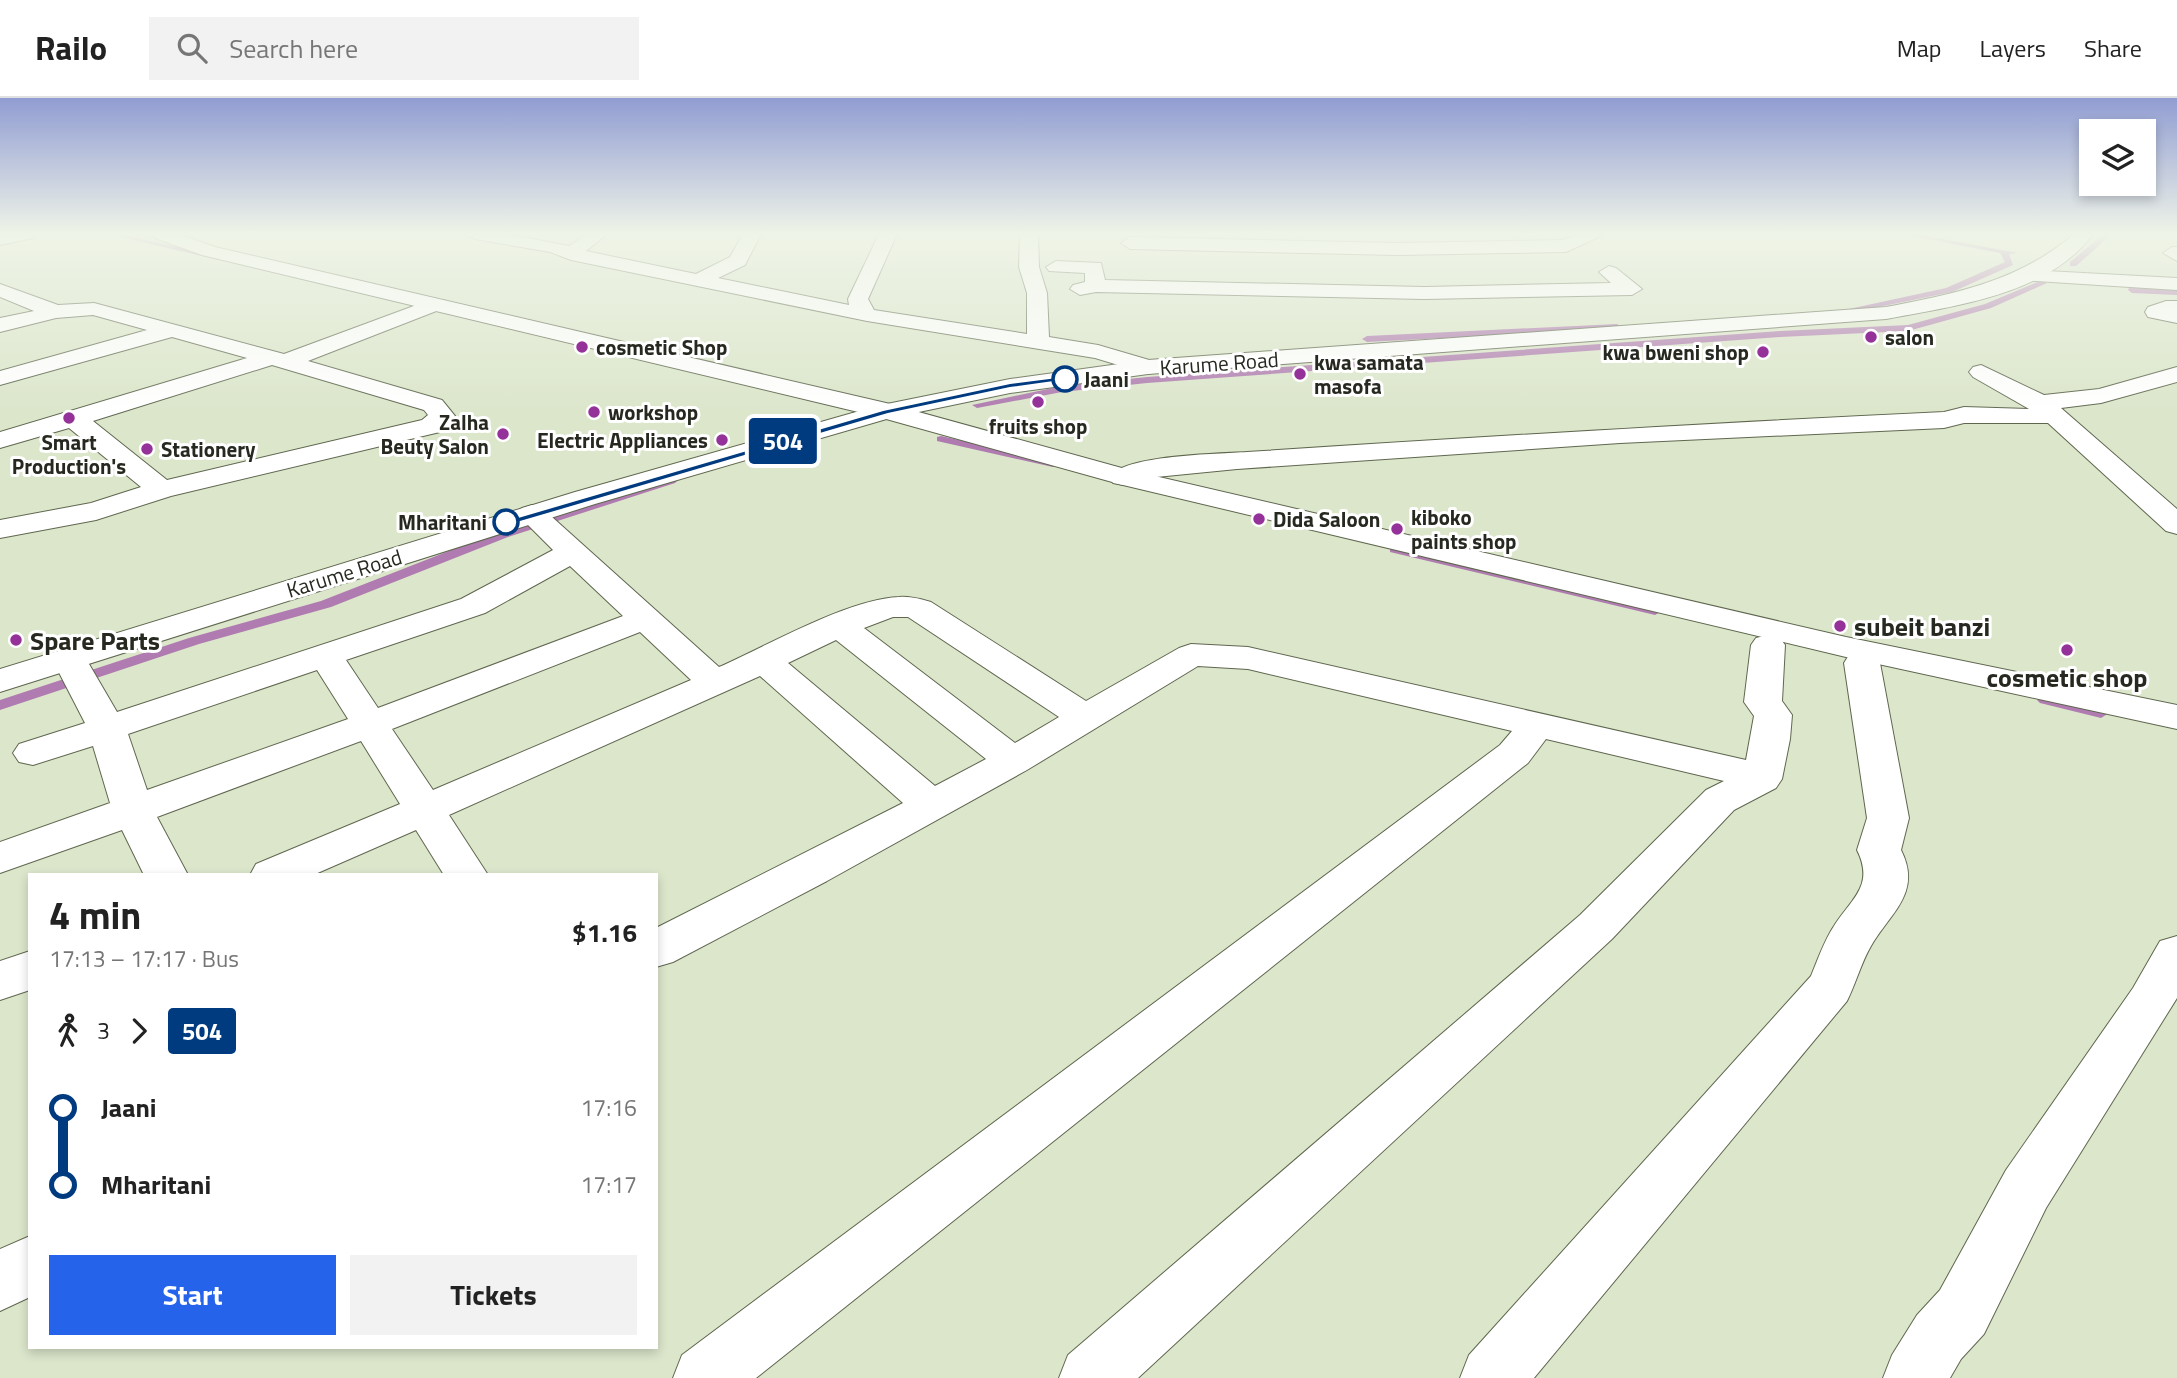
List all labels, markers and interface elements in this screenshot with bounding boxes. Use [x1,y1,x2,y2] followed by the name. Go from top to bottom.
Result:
[149,17,639,80] search box
[35,23,107,73] text: Railo
[173,29,211,67] icon: search
[229,29,358,68] text: Search here
[1897,30,1942,66] text: Map
[1980,30,2046,66] text: Layers
[2084,30,2142,66] text: Share
[2079,119,2156,196] map controls
[2079,119,2156,196] button: layers
[1885,321,1934,353] place label: salon
[1863,329,1879,345] marker: salon
[596,331,727,363] place label: cosmetic Shop
[1603,336,1749,368] place label: kwa bweni shop
[574,339,590,355] marker: cosmetic Shop
[1158,343,1280,383] street label: Karume Road
[1755,344,1771,360] marker: kwa bweni shop
[1314,346,1424,402] place label: kwa samata masofa
[1084,363,1129,395] place label: Jaani
[1052,366,1078,392] marker: Jaani
[1292,366,1308,382] marker: kwa samata masofa
[1030,394,1046,410] marker: fruits shop
[608,396,698,428] place label: workshop
[586,404,602,420] marker: workshop
[381,406,489,462] place label: Zalha Beuty Salon
[61,410,77,426] marker: Smart Production's
[989,410,1087,442] place label: fruits shop
[743,418,823,464] line badge: 504
[763,423,803,459] text: 504
[537,424,708,456] place label: Electric Appliances
[12,426,126,482] place label: Smart Production's
[495,426,511,442] marker: Zalha Beuty Salon
[714,432,730,448] marker: Electric Appliances
[161,433,256,465] place label: Stationery
[139,441,155,457] marker: Stationery
[1411,501,1516,557] place label: kiboko paints shop
[1273,503,1380,535] place label: Dida Saloon
[398,506,487,538] place label: Mharitani
[493,509,519,535] marker: Mharitani
[1251,511,1267,527] marker: Dida Saloon
[1389,521,1405,537] marker: kiboko paints shop
[282,540,406,606] street label: Karume Road
[1854,607,1990,646] place label: subeit banzi
[1832,618,1848,634] marker: subeit banzi
[30,621,160,660] place label: Spare Parts
[8,632,24,648] marker: Spare Parts
[2059,642,2075,658] marker: cosmetic shop
[1987,658,2147,697] place label: cosmetic shop
[49,886,141,944] text: 4 min
[572,913,637,952] text: $1.16
[49,941,239,976] text: 17:13 – 17:17 · Bus
[49,1012,87,1050] icon: walk
[120,1012,158,1050] icon: forward
[97,1013,110,1048] text: 3
[182,1013,222,1049] text: 504
[101,1088,157,1127] text: Jaani
[580,1090,637,1125] text: 17:16
[101,1165,211,1204] text: Mharitani
[580,1167,637,1202] text: 17:17
[49,1255,336,1335] button: Start
[350,1255,637,1335] button: Tickets

